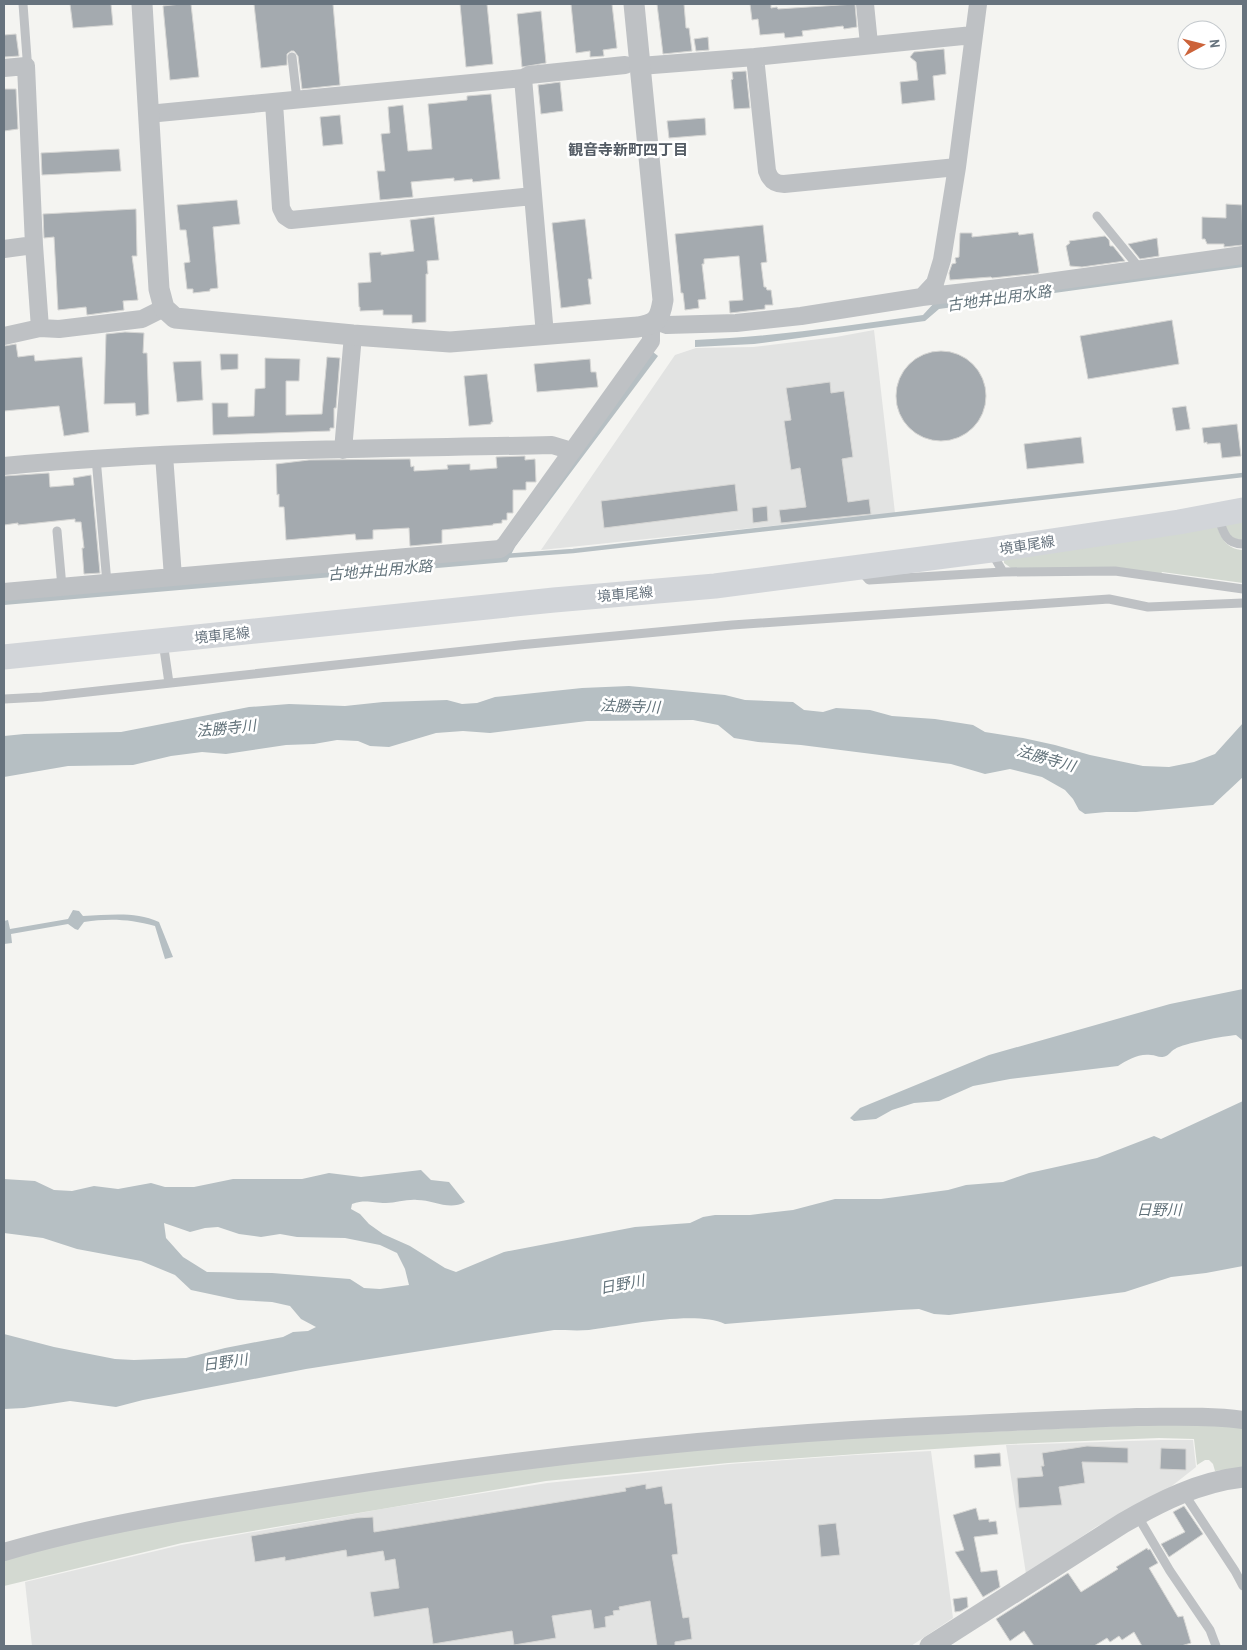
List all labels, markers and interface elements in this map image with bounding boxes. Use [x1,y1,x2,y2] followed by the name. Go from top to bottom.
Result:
[1177,20,1227,70] north arrow
[1205,38,1224,49] text: N
[568,139,688,160] district label: 観音寺新町四丁目
[946,280,1054,316] water label: 古地井出用水路
[998,532,1056,558] street label: 境車尾線
[327,555,435,585] water label: 古地井出用水路
[596,583,654,605] street label: 境車尾線
[193,623,251,647] street label: 境車尾線
[600,694,662,718] water label: 法勝寺川
[195,714,259,742] water label: 法勝寺川
[1014,740,1080,777] water label: 法勝寺川
[1136,1199,1183,1220] water label: 日野川
[598,1269,648,1299] water label: 日野川
[201,1348,251,1376] water label: 日野川

